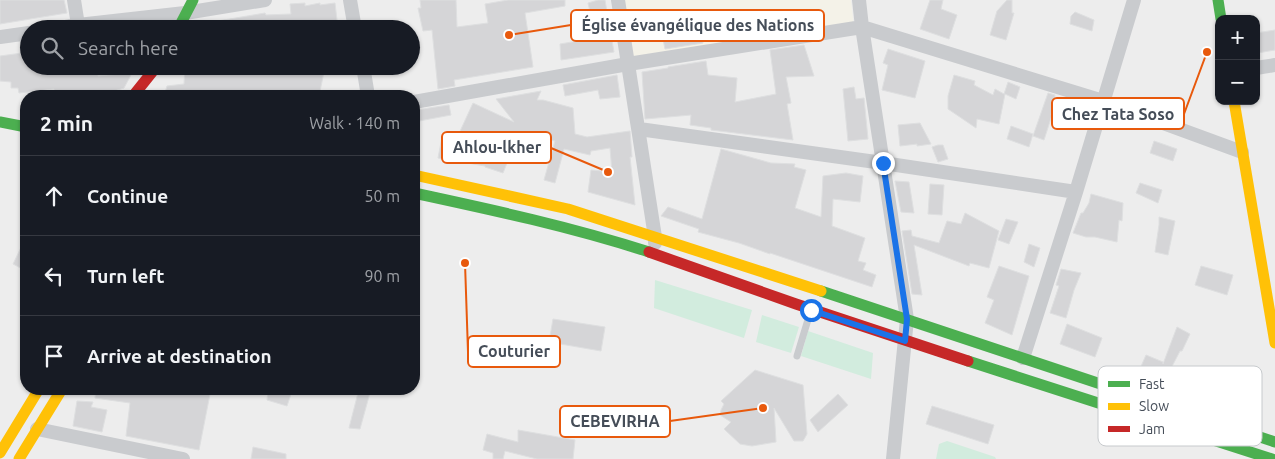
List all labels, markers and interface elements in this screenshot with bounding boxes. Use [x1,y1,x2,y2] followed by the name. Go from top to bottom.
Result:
[571,10,824,41] callout: Église évangélique des Nations
[582,14,814,34] text: Église évangélique des Nations
[1215,15,1260,105] map controls
[1215,15,1260,60] button: +
[20,20,420,75] search box
[38,34,66,62] icon: search
[78,37,178,59] text: Search here
[1215,60,1260,105] button: −
[1052,98,1184,129] callout: Chez Tata Soso
[1062,105,1174,123] text: Chez Tata Soso
[40,111,93,135] text: 2 min
[309,114,400,132] text: Walk · 140 m
[442,132,551,163] callout: Ahlou-lkher
[453,138,542,156] text: Ahlou-lkher
[872,152,895,175] route end
[40,182,68,210] icon: ahead
[87,185,168,207] text: Continue
[364,187,400,205] text: 50 m
[40,262,68,290] icon: left
[87,265,165,287] text: Turn left
[364,267,400,285] text: 90 m
[800,299,823,322] route start
[468,336,560,367] callout: Couturier
[40,342,68,370] icon: arrive
[478,342,550,360] text: Couturier
[87,345,272,367] text: Arrive at destination
[1098,366,1262,446] legend
[1139,376,1165,392] text: Fast
[1139,398,1169,414] text: Slow
[560,406,670,437] callout: CEBEVIRHA
[570,412,660,430] text: CEBEVIRHA
[1139,421,1165,437] text: Jam

